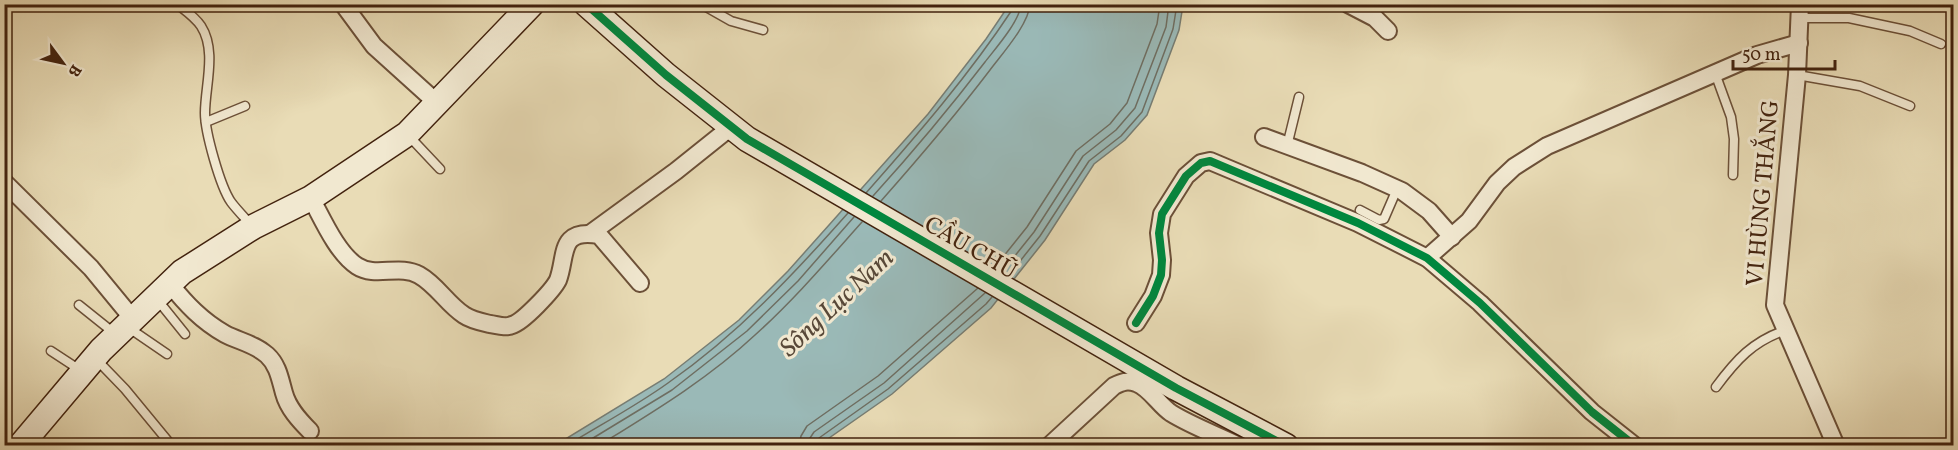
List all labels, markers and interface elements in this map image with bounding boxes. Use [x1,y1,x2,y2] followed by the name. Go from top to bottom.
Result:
[33,33,93,93] north arrow
[1733,33,1835,71] scale bar
[1742,43,1781,68] text: 50 m
[62,60,86,81] text: B
[1738,98,1789,288] street label: VI HÙNG THẮNG
[917,208,1023,289] street label: CẦU CHŨ
[772,241,902,366] water label: Sông Lục Nam

